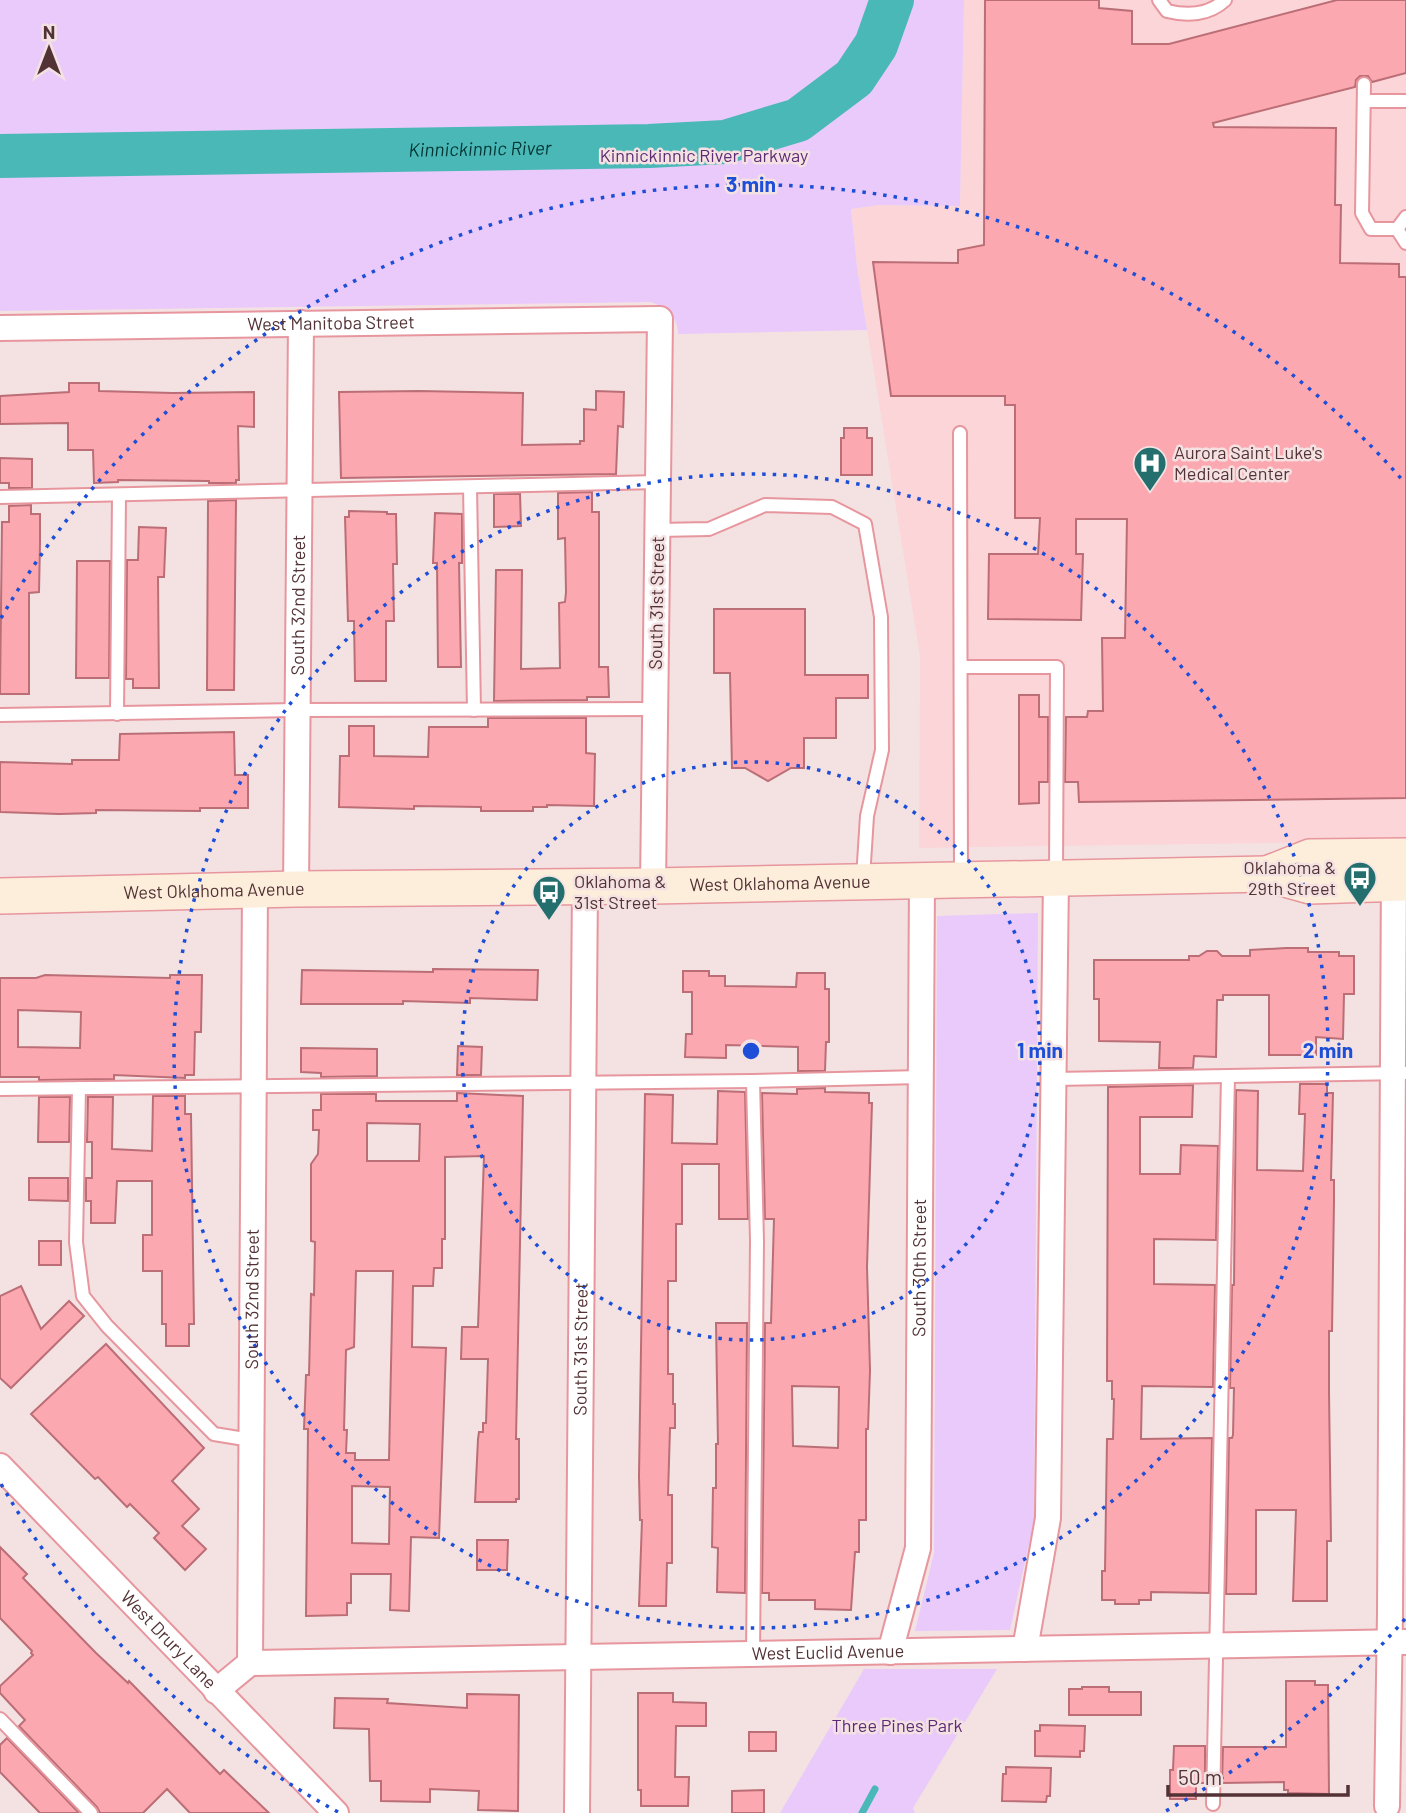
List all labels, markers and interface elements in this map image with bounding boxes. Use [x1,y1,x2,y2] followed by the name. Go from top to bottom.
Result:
[14,14,84,84] north arrow
[43,20,55,43] text: N
[408,135,553,161] water label: Kinnickinnic River
[600,144,808,166] park label: Kinnickinnic River Parkway
[726,171,776,196] text: 3 min
[247,310,415,335] street label: West Manitoba Street
[1174,441,1323,484] place label: Aurora Saint Luke's Medical Center
[1131,444,1169,493] hospital icon: Aurora Saint Luke's Medical Center
[286,534,309,676] street label: South 32nd Street
[644,536,668,670] street label: South 31st Street
[1244,856,1336,899] place label: Oklahoma & 29th Street
[1341,859,1379,908] bus stop icon: Oklahoma & 29th Street
[574,870,666,913] place label: Oklahoma & 31st Street
[689,870,871,895] street label: West Oklahoma Avenue
[530,873,568,922] bus stop icon: Oklahoma & 31st Street
[123,877,305,903] street label: West Oklahoma Avenue
[1017,1037,1063,1062] text: 1 min
[1303,1037,1353,1062] text: 2 min
[739,1039,763,1063] centre of rings
[907,1198,930,1337] street label: South 30th Street
[240,1228,263,1370] street label: South 32nd Street
[568,1282,592,1416] street label: South 31st Street
[117,1585,222,1693] street label: West Drury Lane
[751,1639,904,1664] street label: West Euclid Avenue
[831,1714,963,1736] park label: Three Pines Park
[1168,1754,1348,1798] scale bar
[1178,1764,1222,1789] text: 50 m

